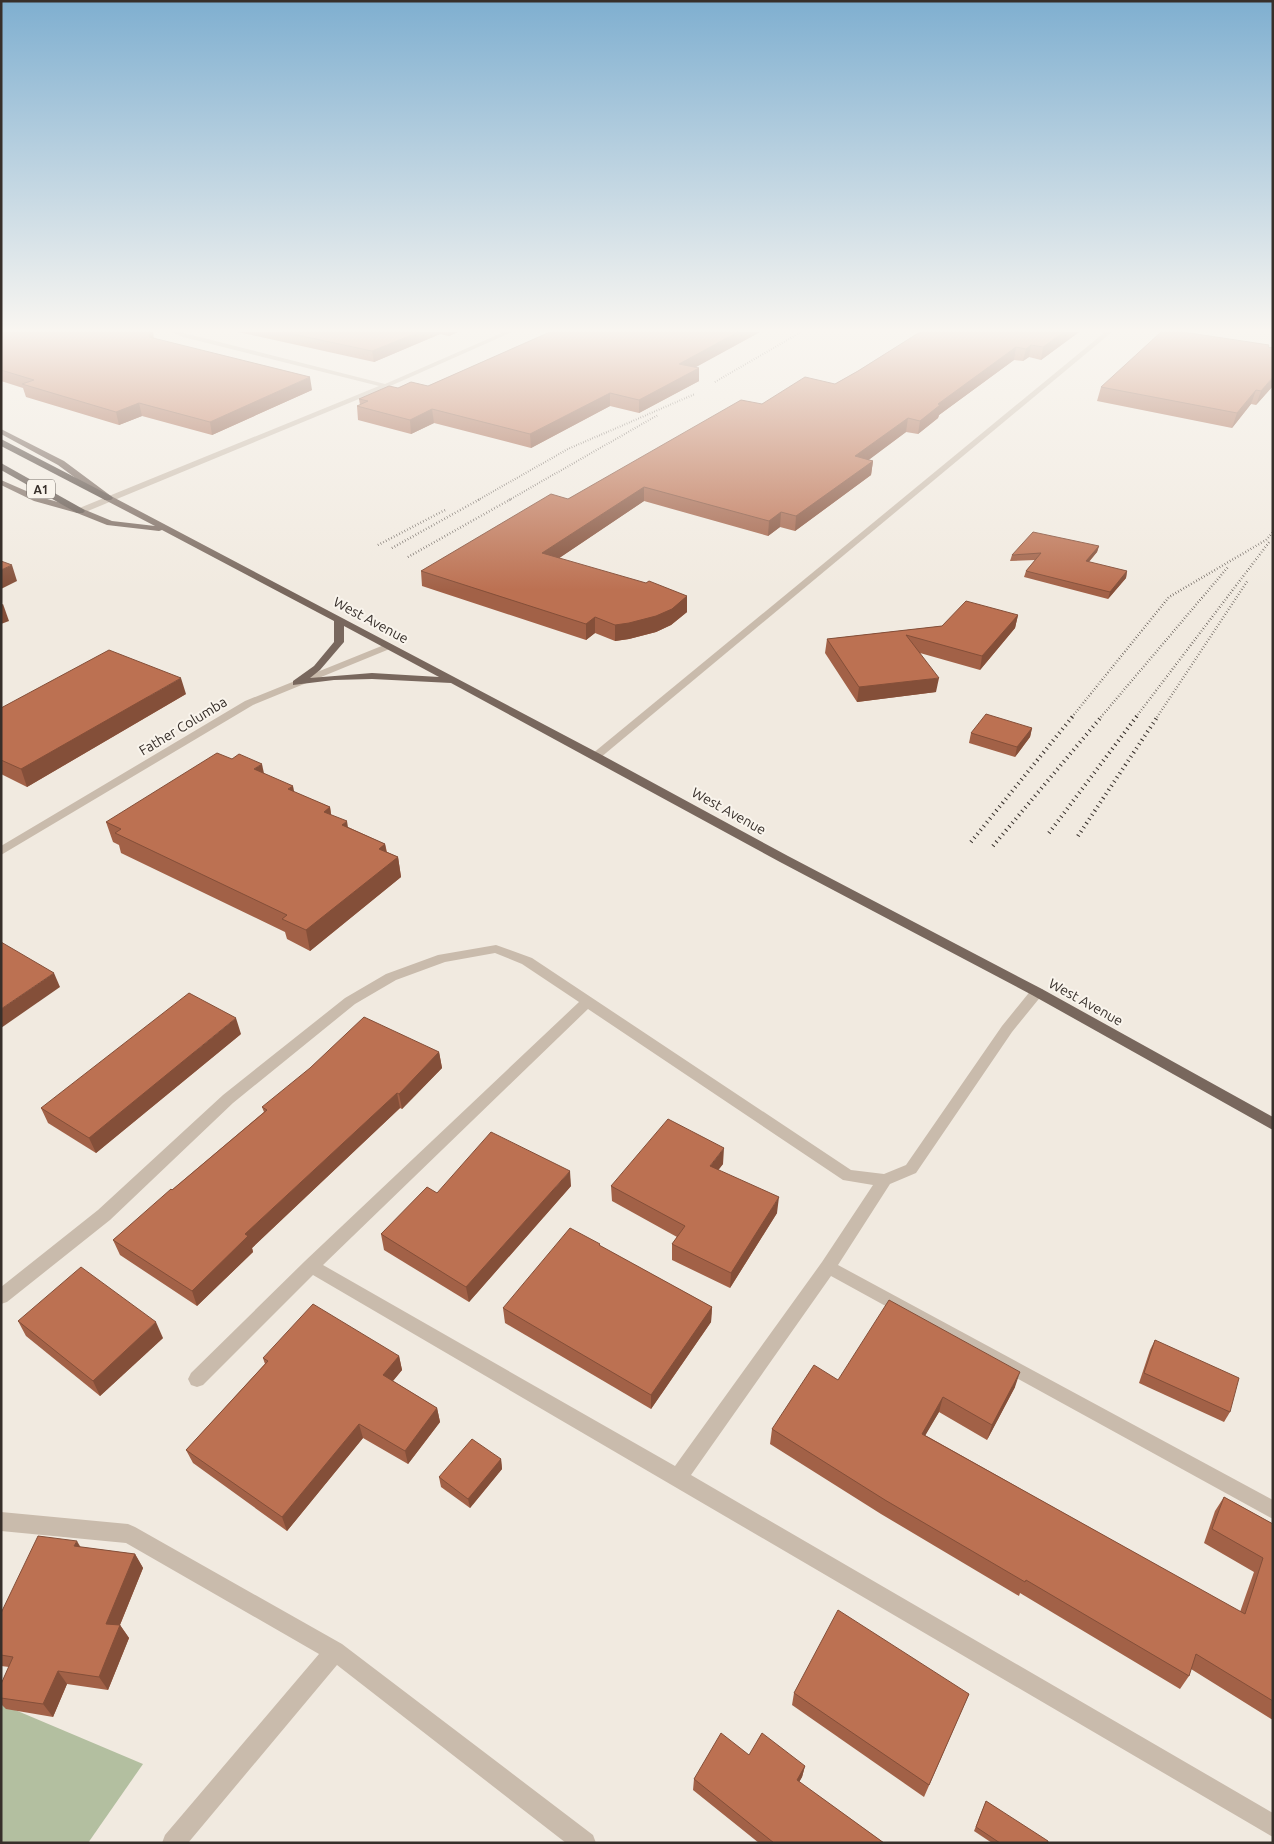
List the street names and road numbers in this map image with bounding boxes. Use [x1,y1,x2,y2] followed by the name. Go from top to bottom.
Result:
[27,479,55,498] road number: A1
[331,594,411,646] street label: West Avenue
[136,693,230,759] street label: Father Columba
[689,784,769,838] street label: West Avenue
[1046,975,1126,1029] street label: West Avenue

